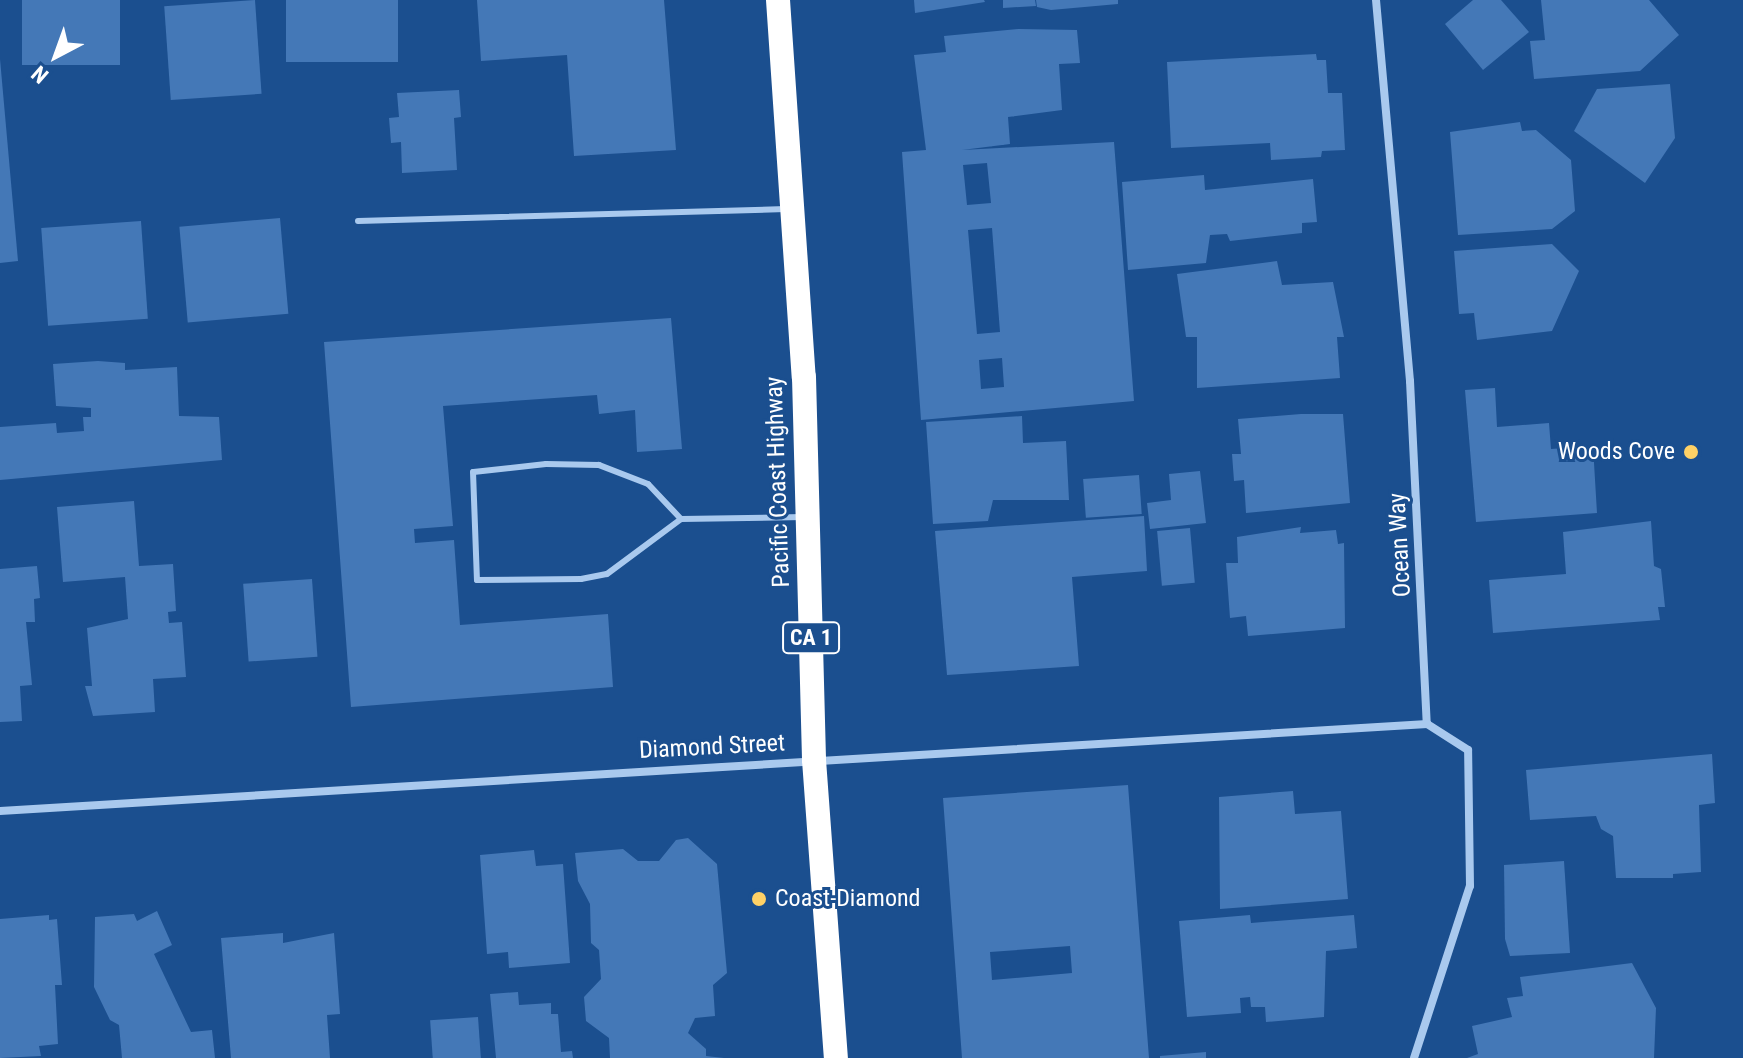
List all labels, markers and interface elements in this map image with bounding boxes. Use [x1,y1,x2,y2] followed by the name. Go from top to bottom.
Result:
[16,16,96,96] north arrow
[27,61,53,88] text: N
[760,376,796,588] street label: Pacific Coast Highway
[1558,438,1675,466] place label: Woods Cove
[1682,443,1700,461] marker: Woods Cove
[1383,492,1417,598] street label: Ocean Way
[781,620,841,656] road number: CA 1
[638,729,786,765] street label: Diamond Street
[775,885,920,913] place label: Coast-Diamond
[750,890,768,908] marker: Coast-Diamond

